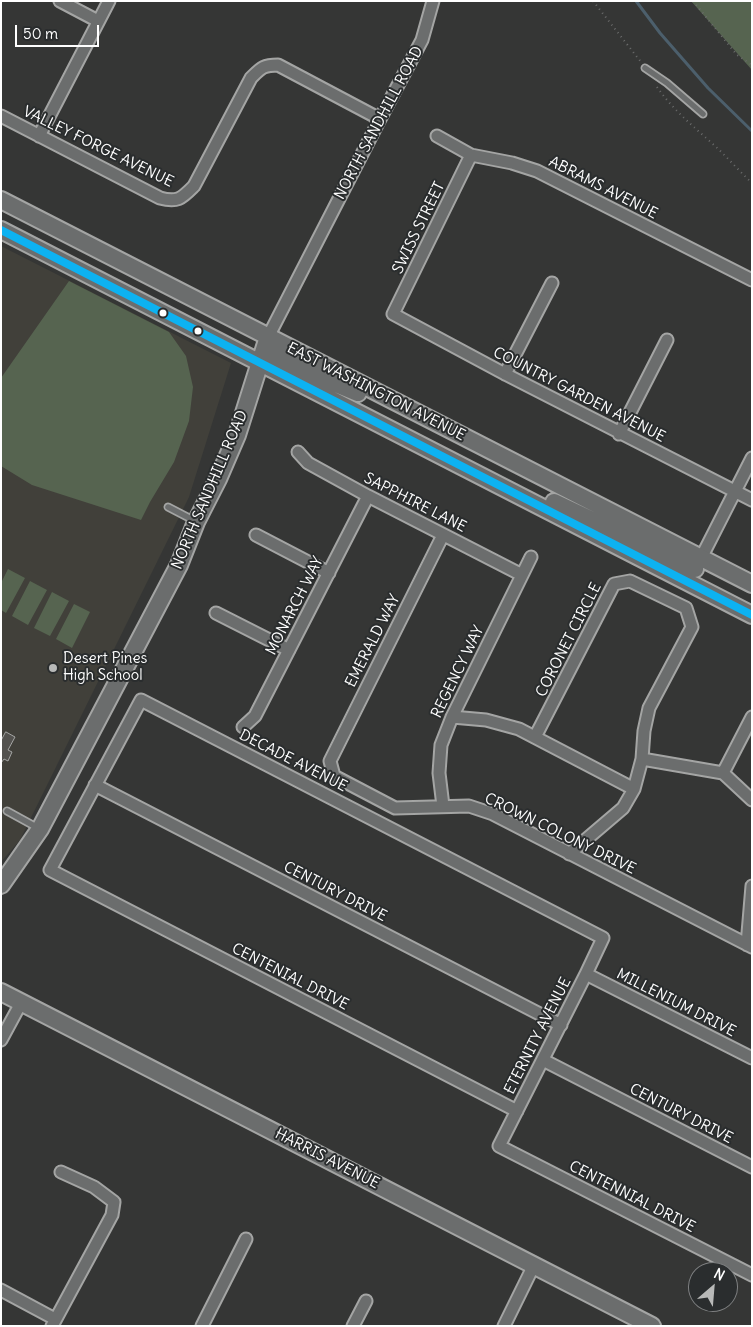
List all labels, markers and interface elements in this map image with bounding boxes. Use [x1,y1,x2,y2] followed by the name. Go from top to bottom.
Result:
[18,15,101,47] scale bar
[23,24,58,43] text: 50 m
[331,43,427,203] street label: NORTH SANDHILL ROAD
[20,103,176,191] street label: VALLEY FORGE AVENUE
[546,153,660,223] street label: ABRAMS AVENUE
[389,179,449,277] street label: SWISS STREET
[158,308,168,318] unlabelled marker
[193,326,203,336] unlabelled marker
[284,339,468,445] street label: EAST WASHINGTON AVENUE
[490,344,668,446] street label: COUNTRY GARDEN AVENUE
[168,408,252,572] street label: NORTH SANDHILL ROAD
[361,470,469,536] street label: SAPPHIRE LANE
[262,554,328,658] street label: MONARCH WAY
[532,580,606,700] street label: CORONET CIRCLE
[342,591,404,691] street label: EMERALD WAY
[428,623,488,721] street label: REGENCY WAY
[63,650,147,685] place label: Desert Pines High School
[47,662,59,674] marker: Desert Pines High School
[236,726,350,796] street label: DECADE AVENUE
[481,790,639,878] street label: CROWN COLONY DRIVE
[280,858,390,926] street label: CENTURY DRIVE
[229,940,351,1014] street label: CENTENIAL DRIVE
[613,965,739,1041] street label: MILLENIUM DRIVE
[501,975,575,1097] street label: ETERNITY AVENUE
[626,1080,736,1148] street label: CENTURY DRIVE
[272,1125,382,1193] street label: HARRIS AVENUE
[566,1157,698,1237] street label: CENTENNIAL DRIVE
[688,1262,738,1312] north arrow
[711,1264,728,1285] text: N

